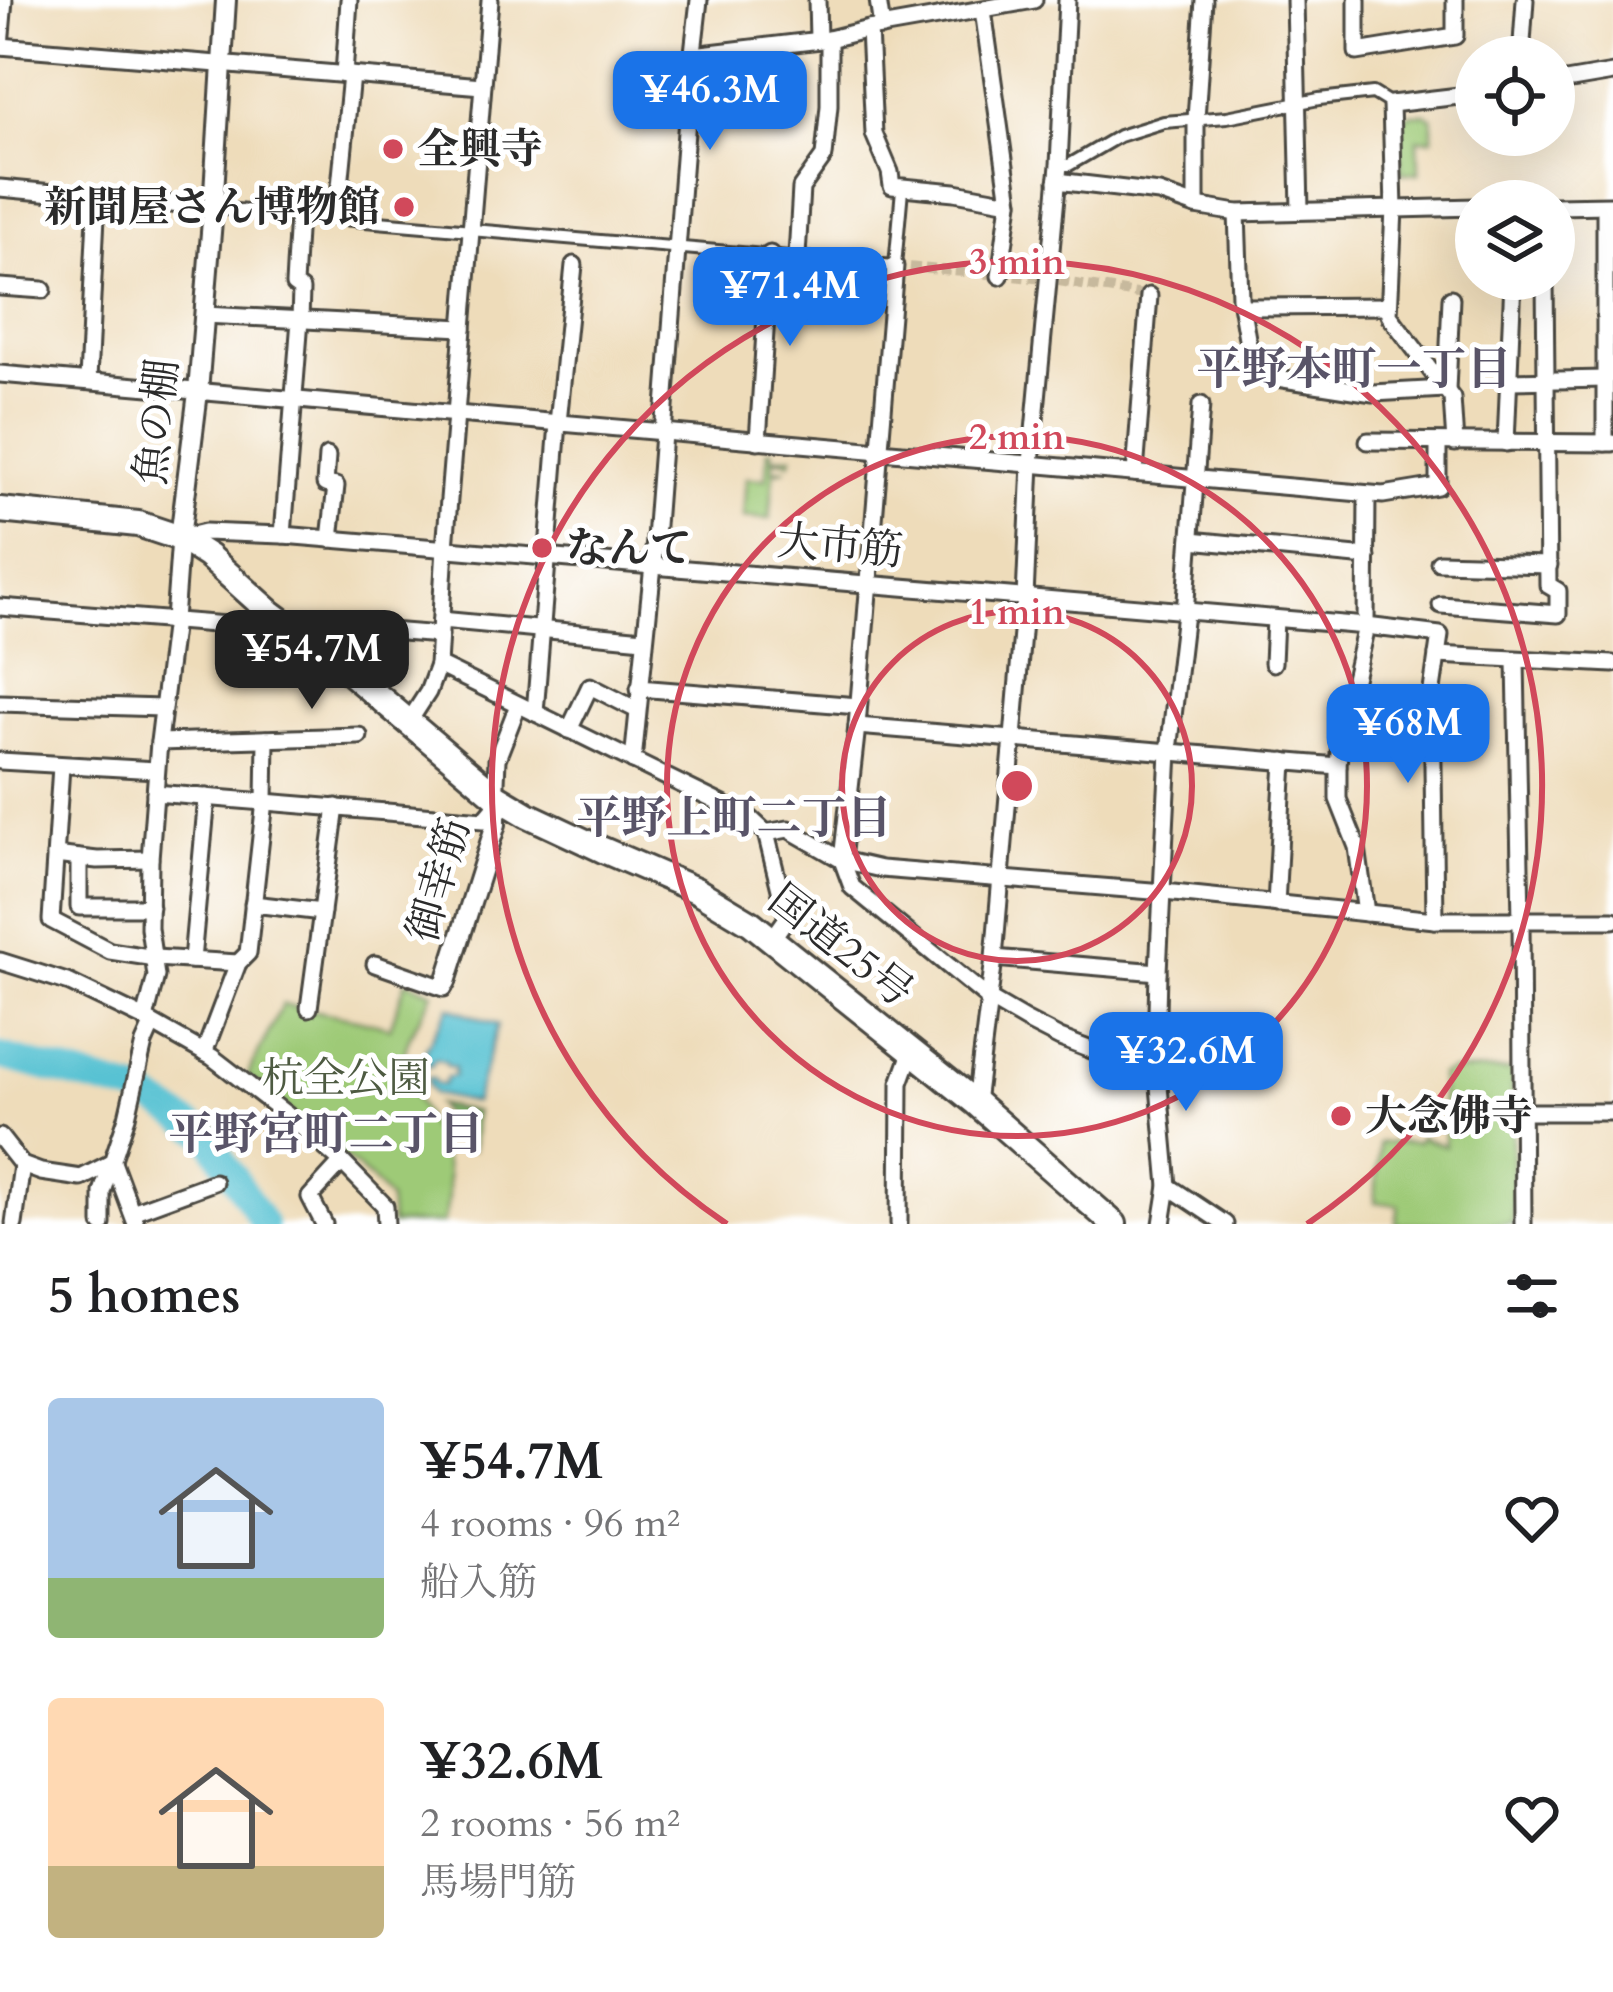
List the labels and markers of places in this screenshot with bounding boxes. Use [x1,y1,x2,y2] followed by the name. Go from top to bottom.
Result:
[612,51,808,153] pin: ¥46.3M
[417,121,543,178] place label: 全興寺
[380,136,406,162] marker: 全興寺
[44,179,380,236] place label: 新聞屋さん博物館
[391,194,417,220] marker: 新聞屋さん博物館
[692,247,888,349] pin: ¥71.4M
[566,520,692,577] place label: なんて
[529,535,555,561] marker: なんて
[214,610,410,712] pin: ¥54.7M
[1337,684,1479,786] pin: ¥68M
[996,765,1038,807] centre of rings
[1088,1012,1284,1114] pin: ¥32.6M
[1365,1088,1533,1145] place label: 大念佛寺
[1328,1103,1354,1129] marker: 大念佛寺

